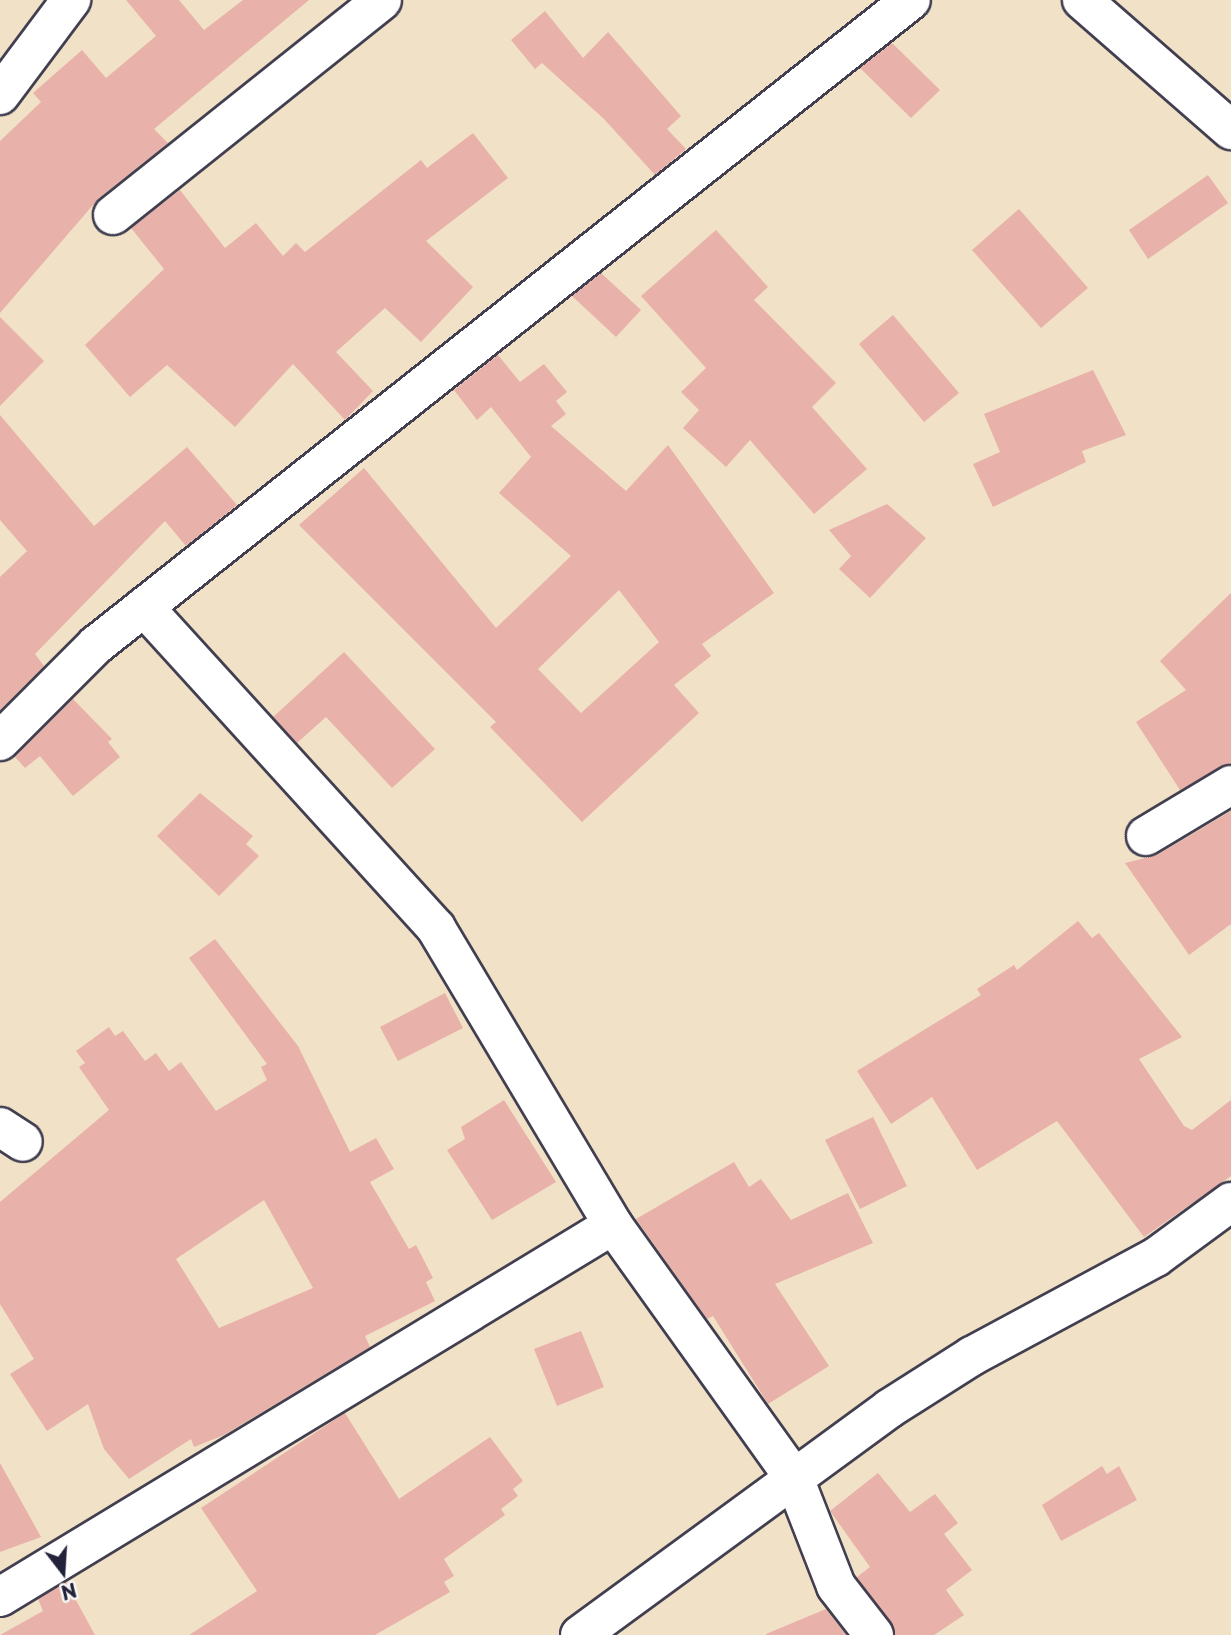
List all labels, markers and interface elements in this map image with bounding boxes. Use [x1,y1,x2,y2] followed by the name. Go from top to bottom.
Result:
[28,1537,98,1607] north arrow
[58,1576,80,1608] text: N

